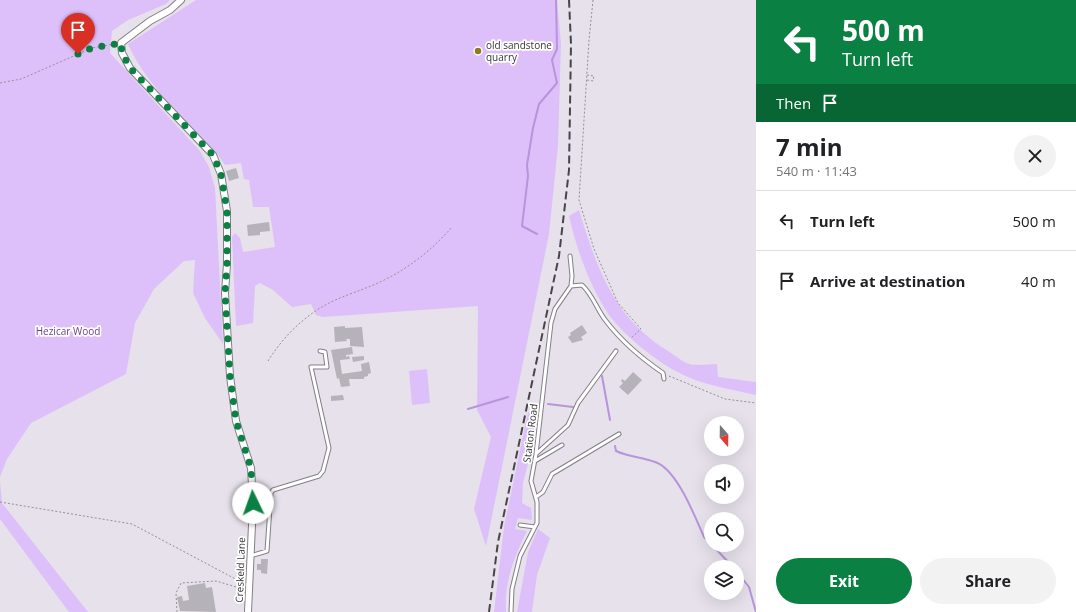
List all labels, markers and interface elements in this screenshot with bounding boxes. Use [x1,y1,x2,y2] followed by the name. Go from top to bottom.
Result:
[842,11,925,49] text: 500 m
[61,13,95,54] pin
[776,16,828,68] icon: left
[67,19,89,41] icon: arrive
[486,38,552,64] place label: old sandstone quarry
[473,46,483,56] marker: old sandstone quarry
[842,47,913,71] text: Turn left
[819,92,841,114] icon: arrive
[776,93,811,113] text: Then
[776,130,843,163] text: 7 min
[1014,135,1056,177] button: close
[776,162,857,180] text: 540 m · 11:43
[776,210,798,232] icon: left
[810,211,875,231] text: Turn left
[1012,211,1056,231] text: 500 m
[776,270,798,292] icon: arrive
[810,271,965,291] text: Arrive at destination
[1021,271,1056,291] text: 40 m
[36,324,100,338] park label: Hezicar Wood
[519,403,541,463] street label: Station Road
[704,416,744,456] north arrow
[704,416,744,600] map controls
[704,464,744,504] button: sound
[232,482,274,524] position arrow
[704,512,744,552] button: search
[232,537,248,603] street label: Creskeld Lane
[776,558,912,604] button: Exit
[920,558,1056,604] button: Share
[704,560,744,600] button: layers

